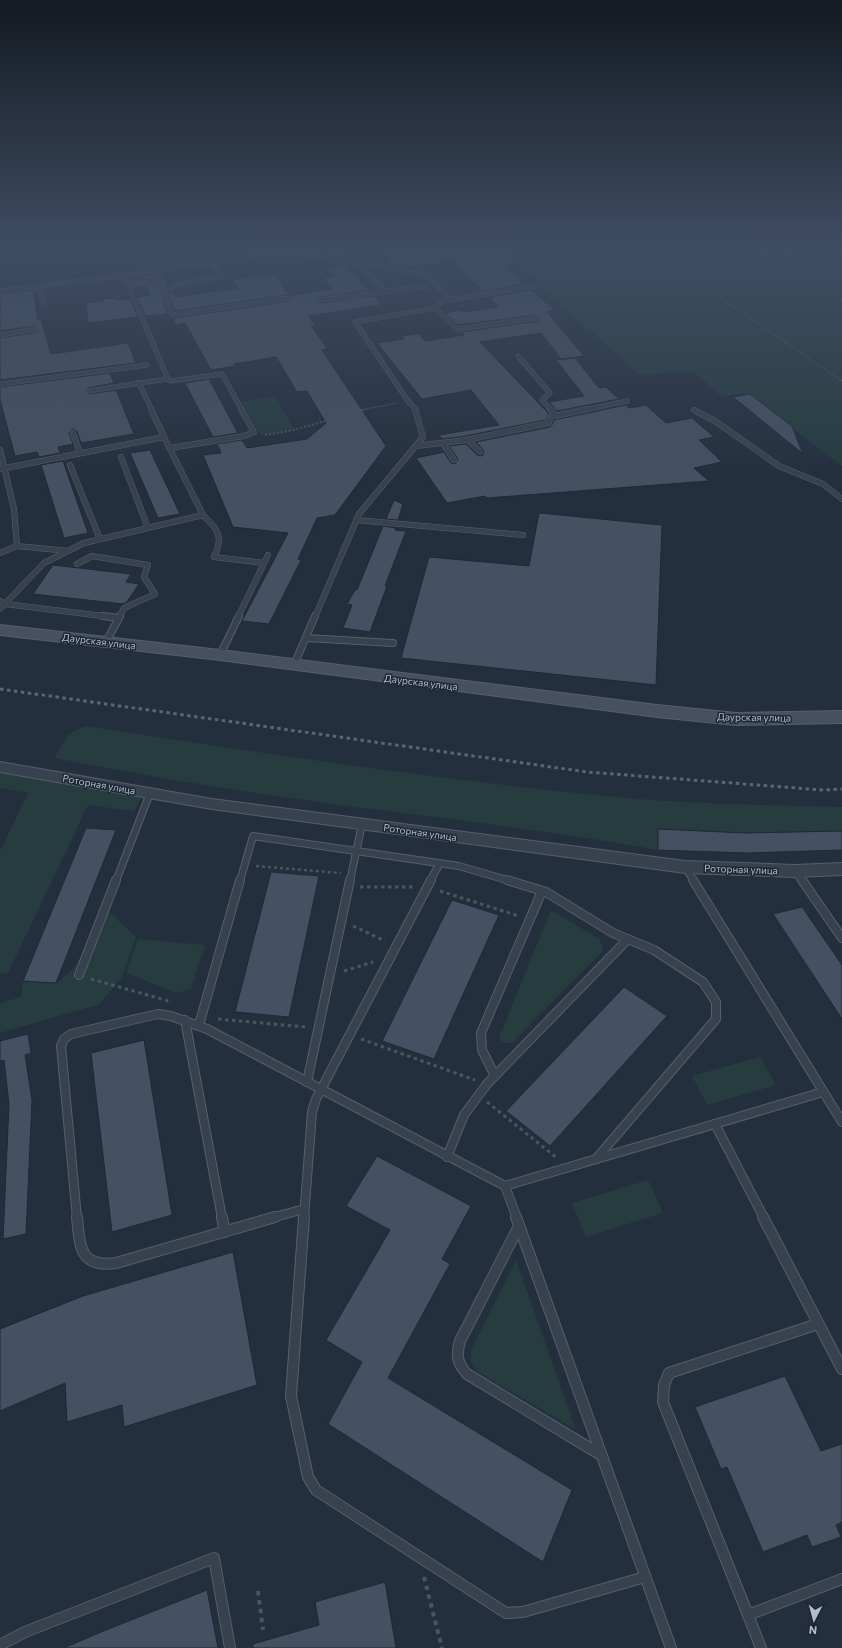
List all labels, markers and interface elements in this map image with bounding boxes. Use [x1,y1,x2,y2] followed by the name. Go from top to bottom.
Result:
[62,631,136,651] street label: Даурская улица
[384,672,458,692] street label: Даурская улица
[717,710,791,724] street label: Даурская улица
[62,772,136,796] street label: Роторная улица
[383,821,457,843] street label: Роторная улица
[704,862,778,876] street label: Роторная улица
[794,1600,834,1640] north arrow
[808,1624,818,1637] text: N

